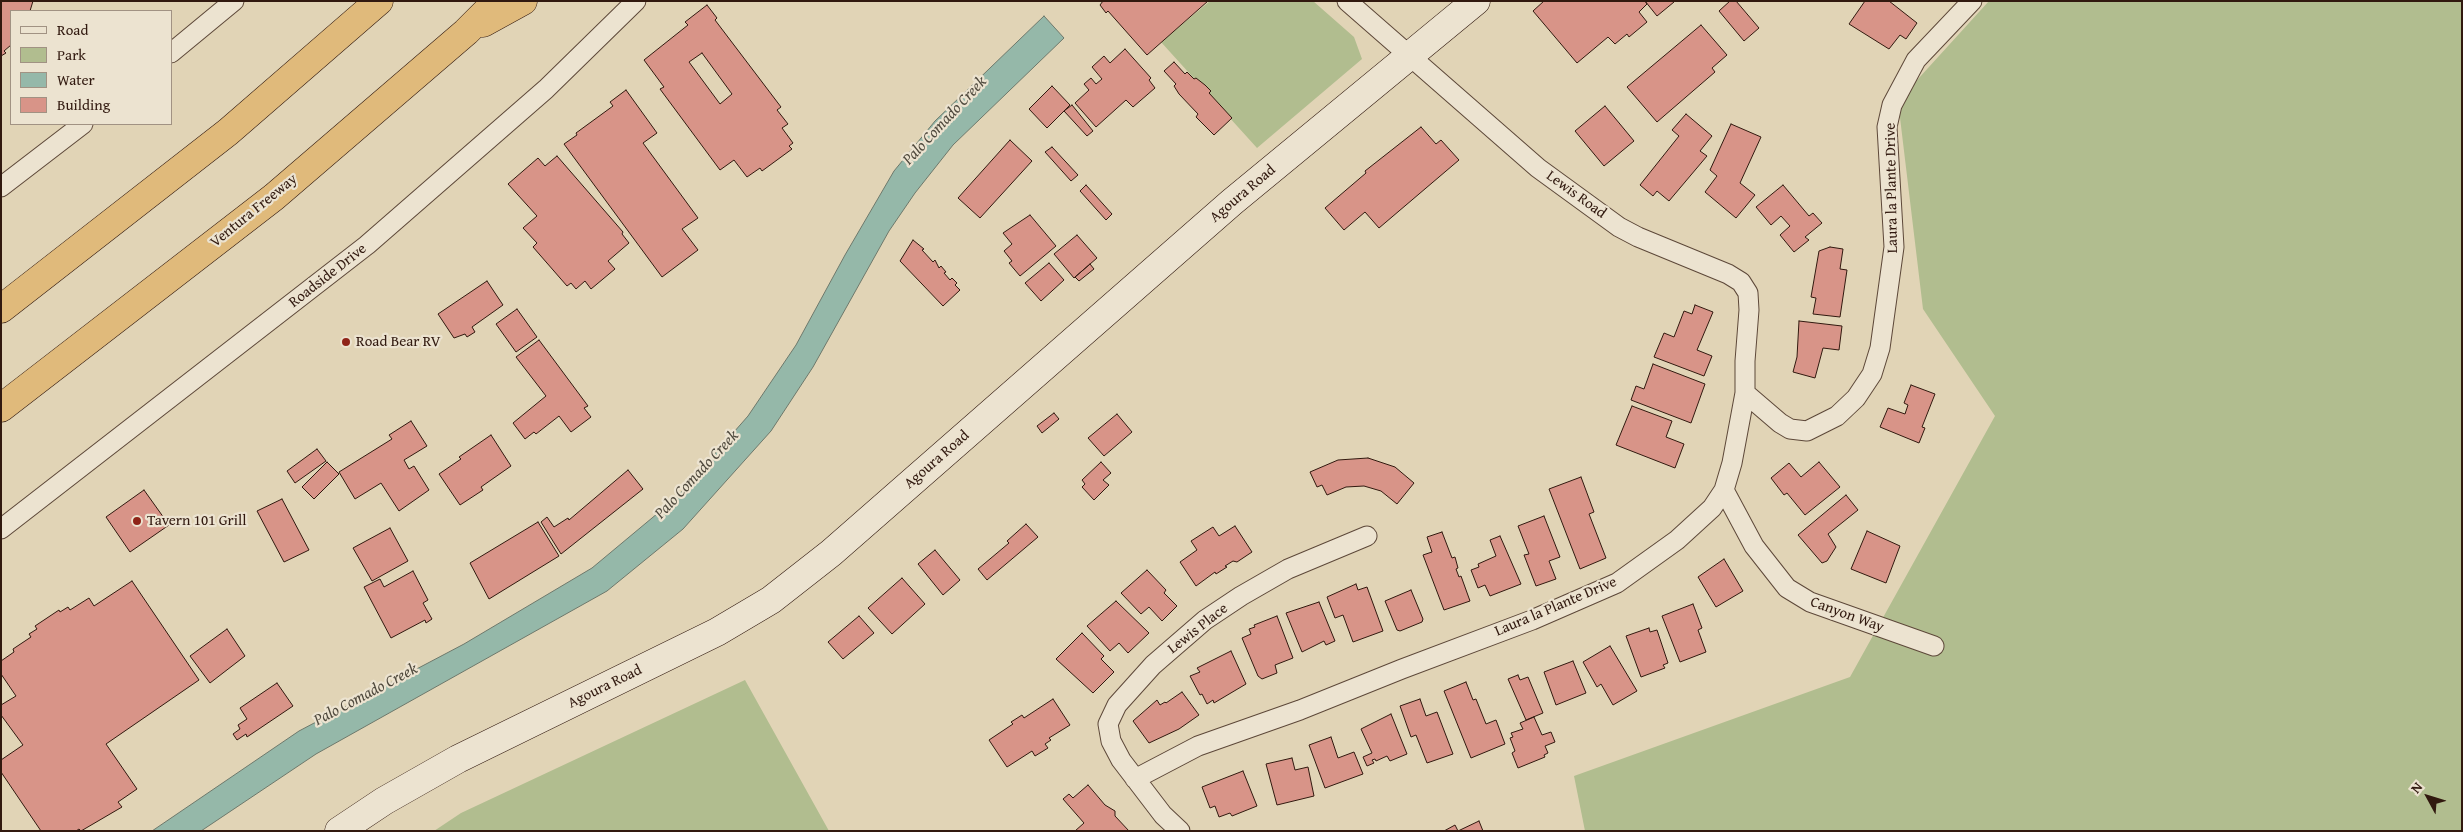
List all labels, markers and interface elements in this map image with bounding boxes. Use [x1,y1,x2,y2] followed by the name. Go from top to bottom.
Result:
[10,10,172,125] legend
[57,19,88,40] text: Road
[57,44,86,65] text: Park
[57,69,95,90] text: Water
[899,73,991,169] water label: Palo Comado Creek
[57,94,110,115] text: Building
[1882,123,1902,253] street label: Laura la Plante Drive
[1207,161,1279,227] street label: Agoura Road
[1542,167,1610,223] street label: Lewis Road
[207,170,301,252] street label: Ventura Freeway
[286,240,370,312] street label: Roadside Drive
[356,333,441,351] place label: Road Bear RV
[340,336,352,348] marker: Road Bear RV
[651,427,743,523] water label: Palo Comado Creek
[901,427,973,493] street label: Agoura Road
[147,512,246,530] place label: Tavern 101 Grill
[131,515,143,527] marker: Tavern 101 Grill
[1492,573,1620,641] street label: Laura la Plante Drive
[1808,593,1886,637] street label: Canyon Way
[1164,600,1232,658] street label: Lewis Place
[311,660,421,730] water label: Palo Comado Creek
[565,661,645,713] street label: Agoura Road
[2403,772,2453,822] north arrow
[2406,778,2427,797] text: N

